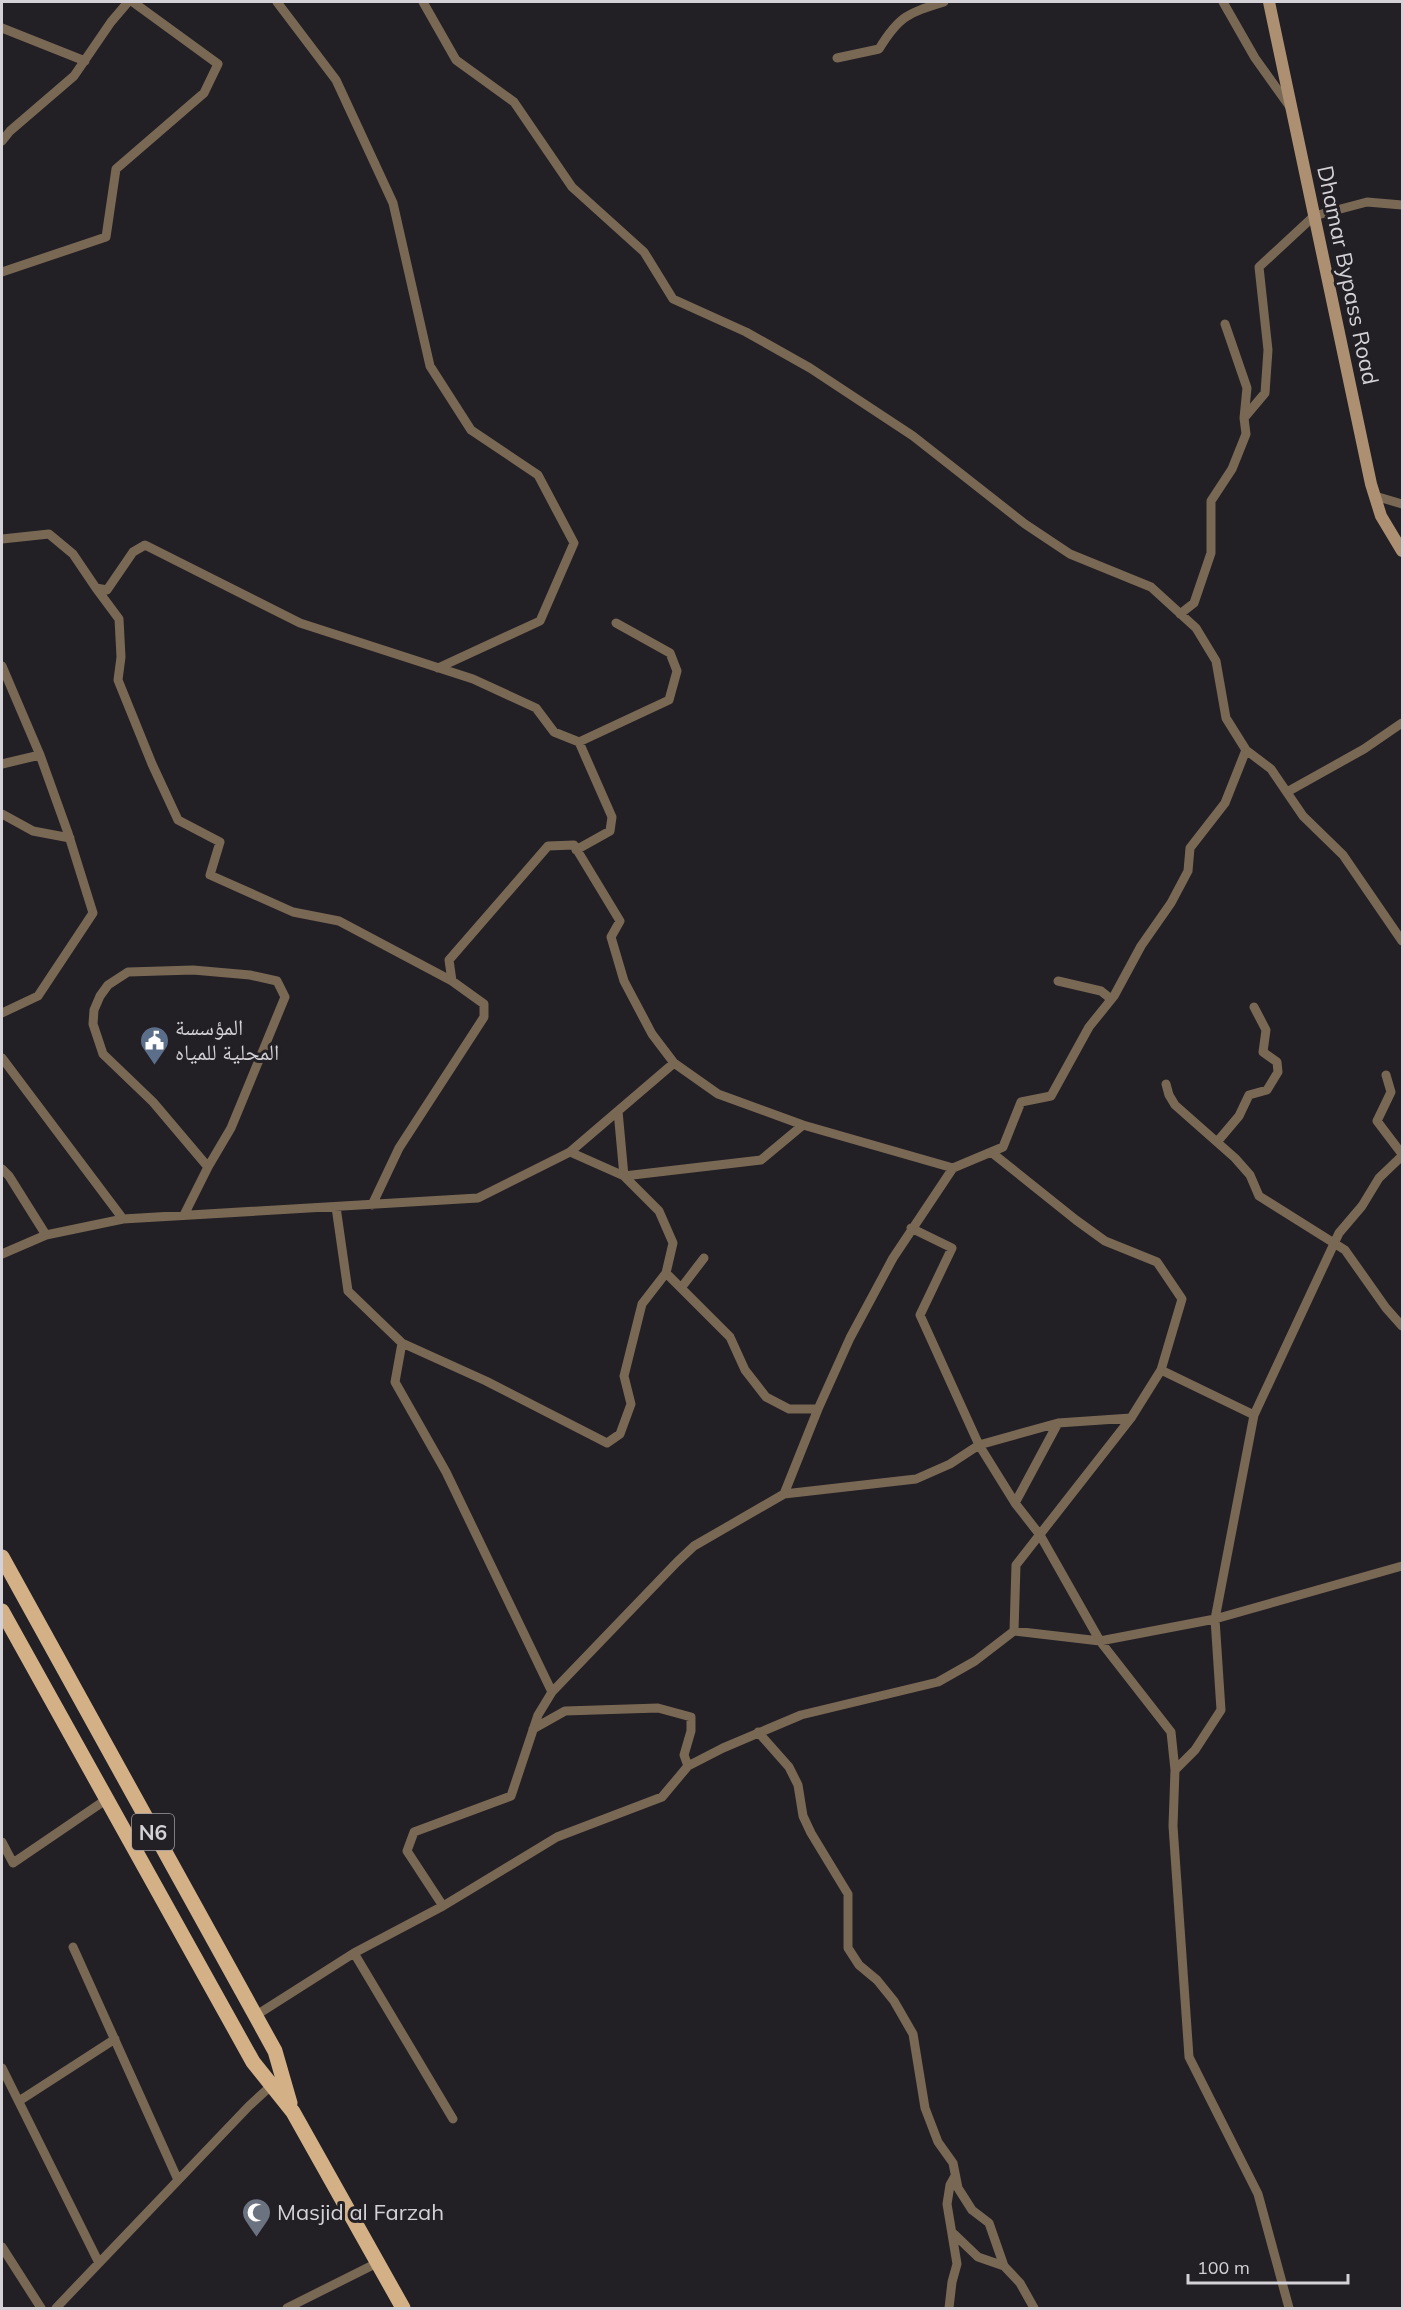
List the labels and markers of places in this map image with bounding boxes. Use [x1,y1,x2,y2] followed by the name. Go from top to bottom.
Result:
[175,1013,279,1066] place label: المؤسسة المحلية للمياه
[138,1024,170,1066] public building icon: المؤسسة المحلية للمياه
[240,2196,272,2238] mosque icon: Masjid al Farzah
[277,2198,444,2226] place label: Masjid al Farzah

